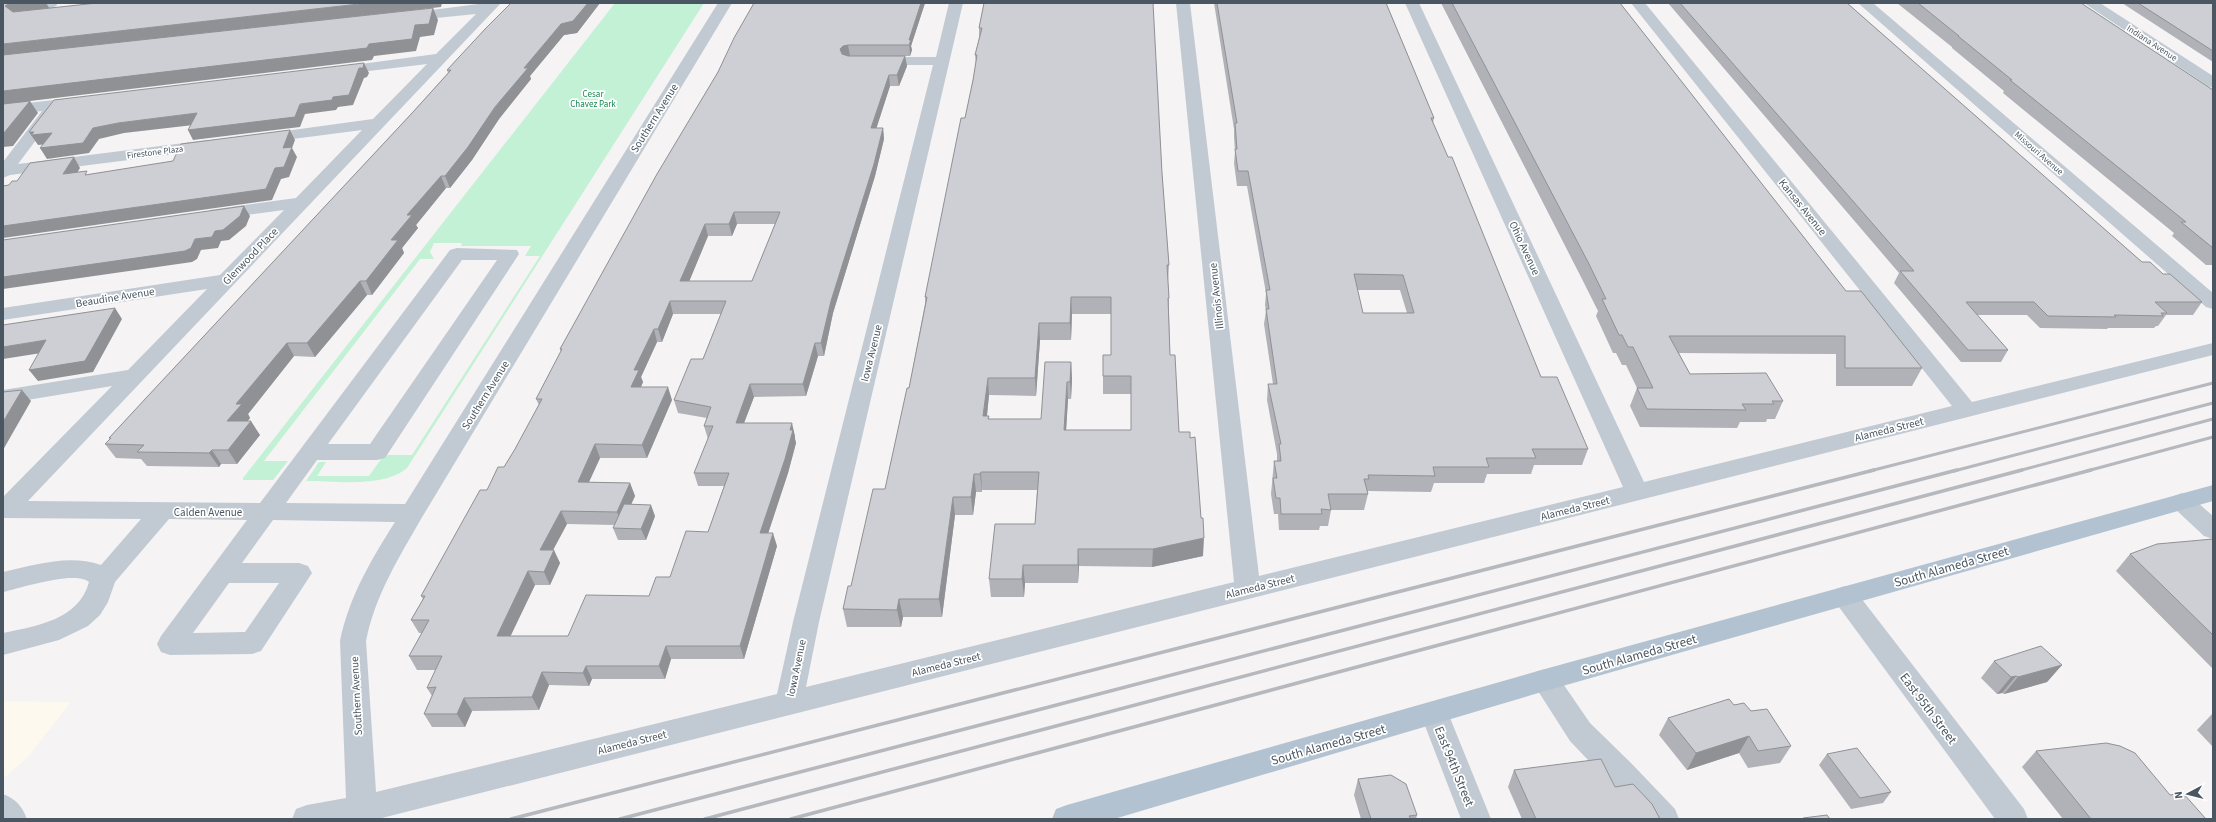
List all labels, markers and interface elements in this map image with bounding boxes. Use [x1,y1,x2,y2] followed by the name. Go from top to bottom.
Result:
[2124,22,2180,65] street label: Indiana Avenue
[627,80,682,156] street label: Southern Avenue
[570,88,616,111] park label: Cesar Chavez Park
[2011,128,2066,179] street label: Missouri Avenue
[126,143,184,162] street label: Firestone Plaza
[1775,176,1830,239] street label: Kansas Avenue
[1505,219,1544,278] street label: Ohio Avenue
[219,224,282,288] street label: Glenwood Place
[1206,262,1227,330] street label: Illinois Avenue
[75,284,156,311] street label: Beaudine Avenue
[857,323,886,383] street label: Iowa Avenue
[458,357,513,433] street label: Southern Avenue
[1853,414,1925,445] street label: Alameda Street
[1539,493,1611,524] street label: Alameda Street
[174,505,243,520] street label: Calden Avenue
[1892,542,2011,592] street label: South Alameda Street
[1224,571,1296,602] street label: Alameda Street
[1580,630,1699,680] street label: South Alameda Street
[783,638,810,698] street label: Iowa Avenue
[910,649,982,680] street label: Alameda Street
[347,656,366,736] street label: Southern Avenue
[1895,669,1961,748] street label: East 95th Street
[1269,720,1388,770] street label: South Alameda Street
[1430,724,1479,810] street label: East 94th Street
[596,727,668,758] street label: Alameda Street
[2168,774,2208,814] north arrow
[2171,791,2186,800] text: N

